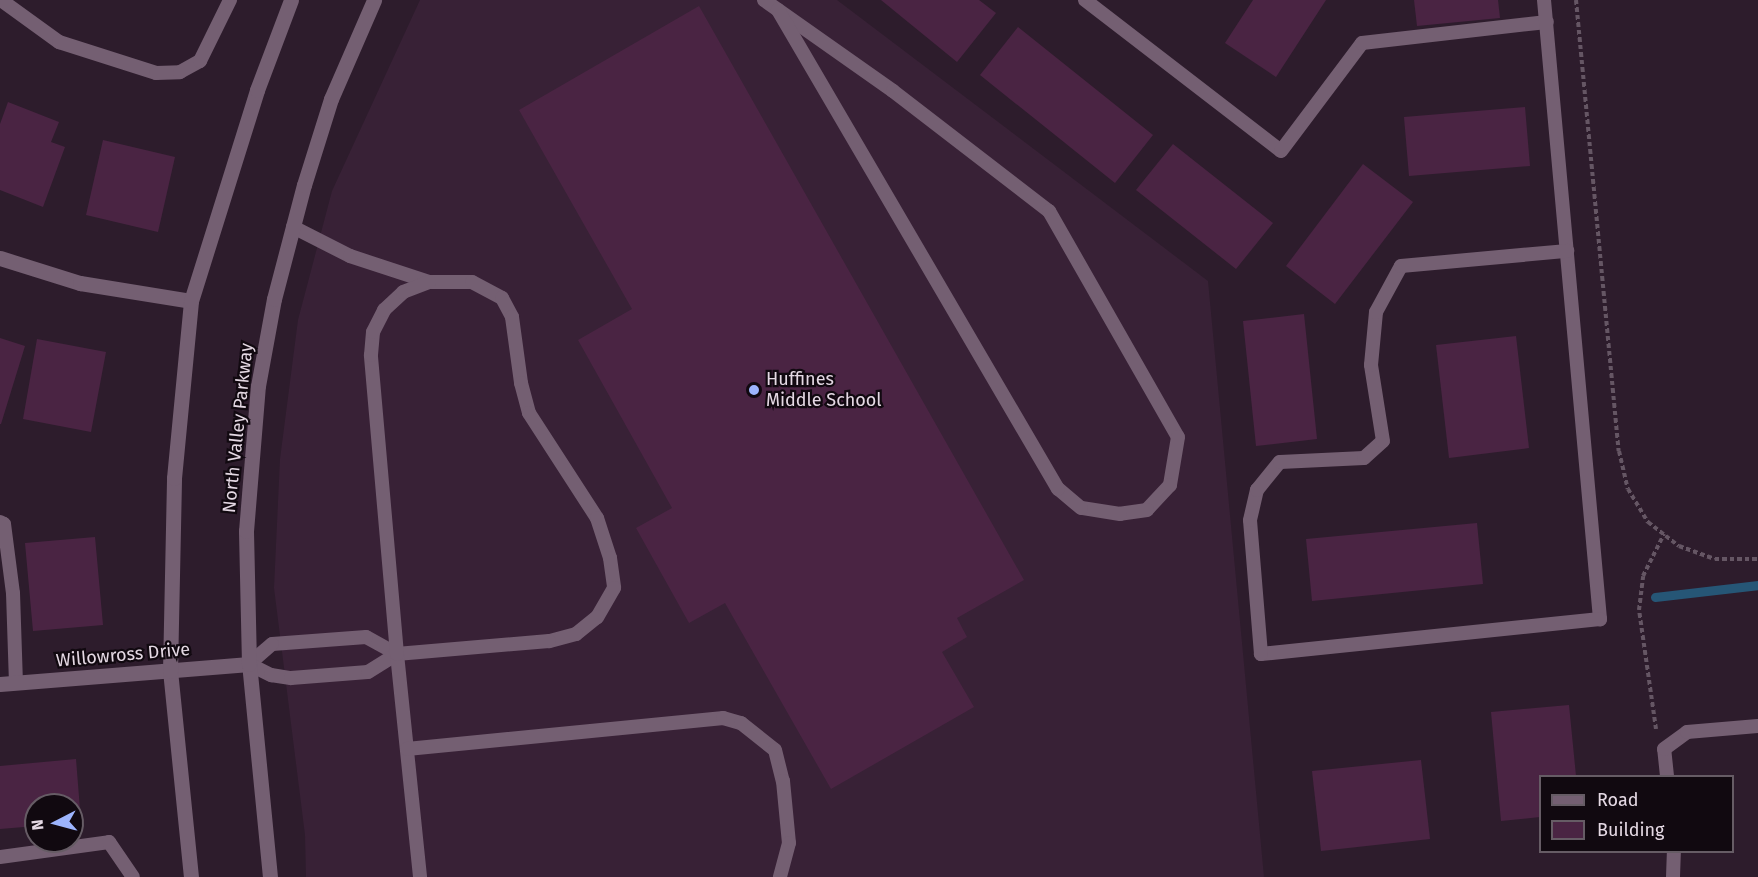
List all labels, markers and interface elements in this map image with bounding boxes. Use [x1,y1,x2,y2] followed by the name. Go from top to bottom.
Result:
[218,342,258,514] street label: North Valley Parkway
[766,369,882,412] place label: Huffines Middle School
[747,383,761,397] marker: Huffines Middle School
[55,638,191,672] street label: Willowross Drive
[1539,775,1734,853] legend
[1597,789,1639,811] text: Road
[24,793,84,853] north arrow
[28,818,48,831] text: N
[1597,819,1664,841] text: Building

